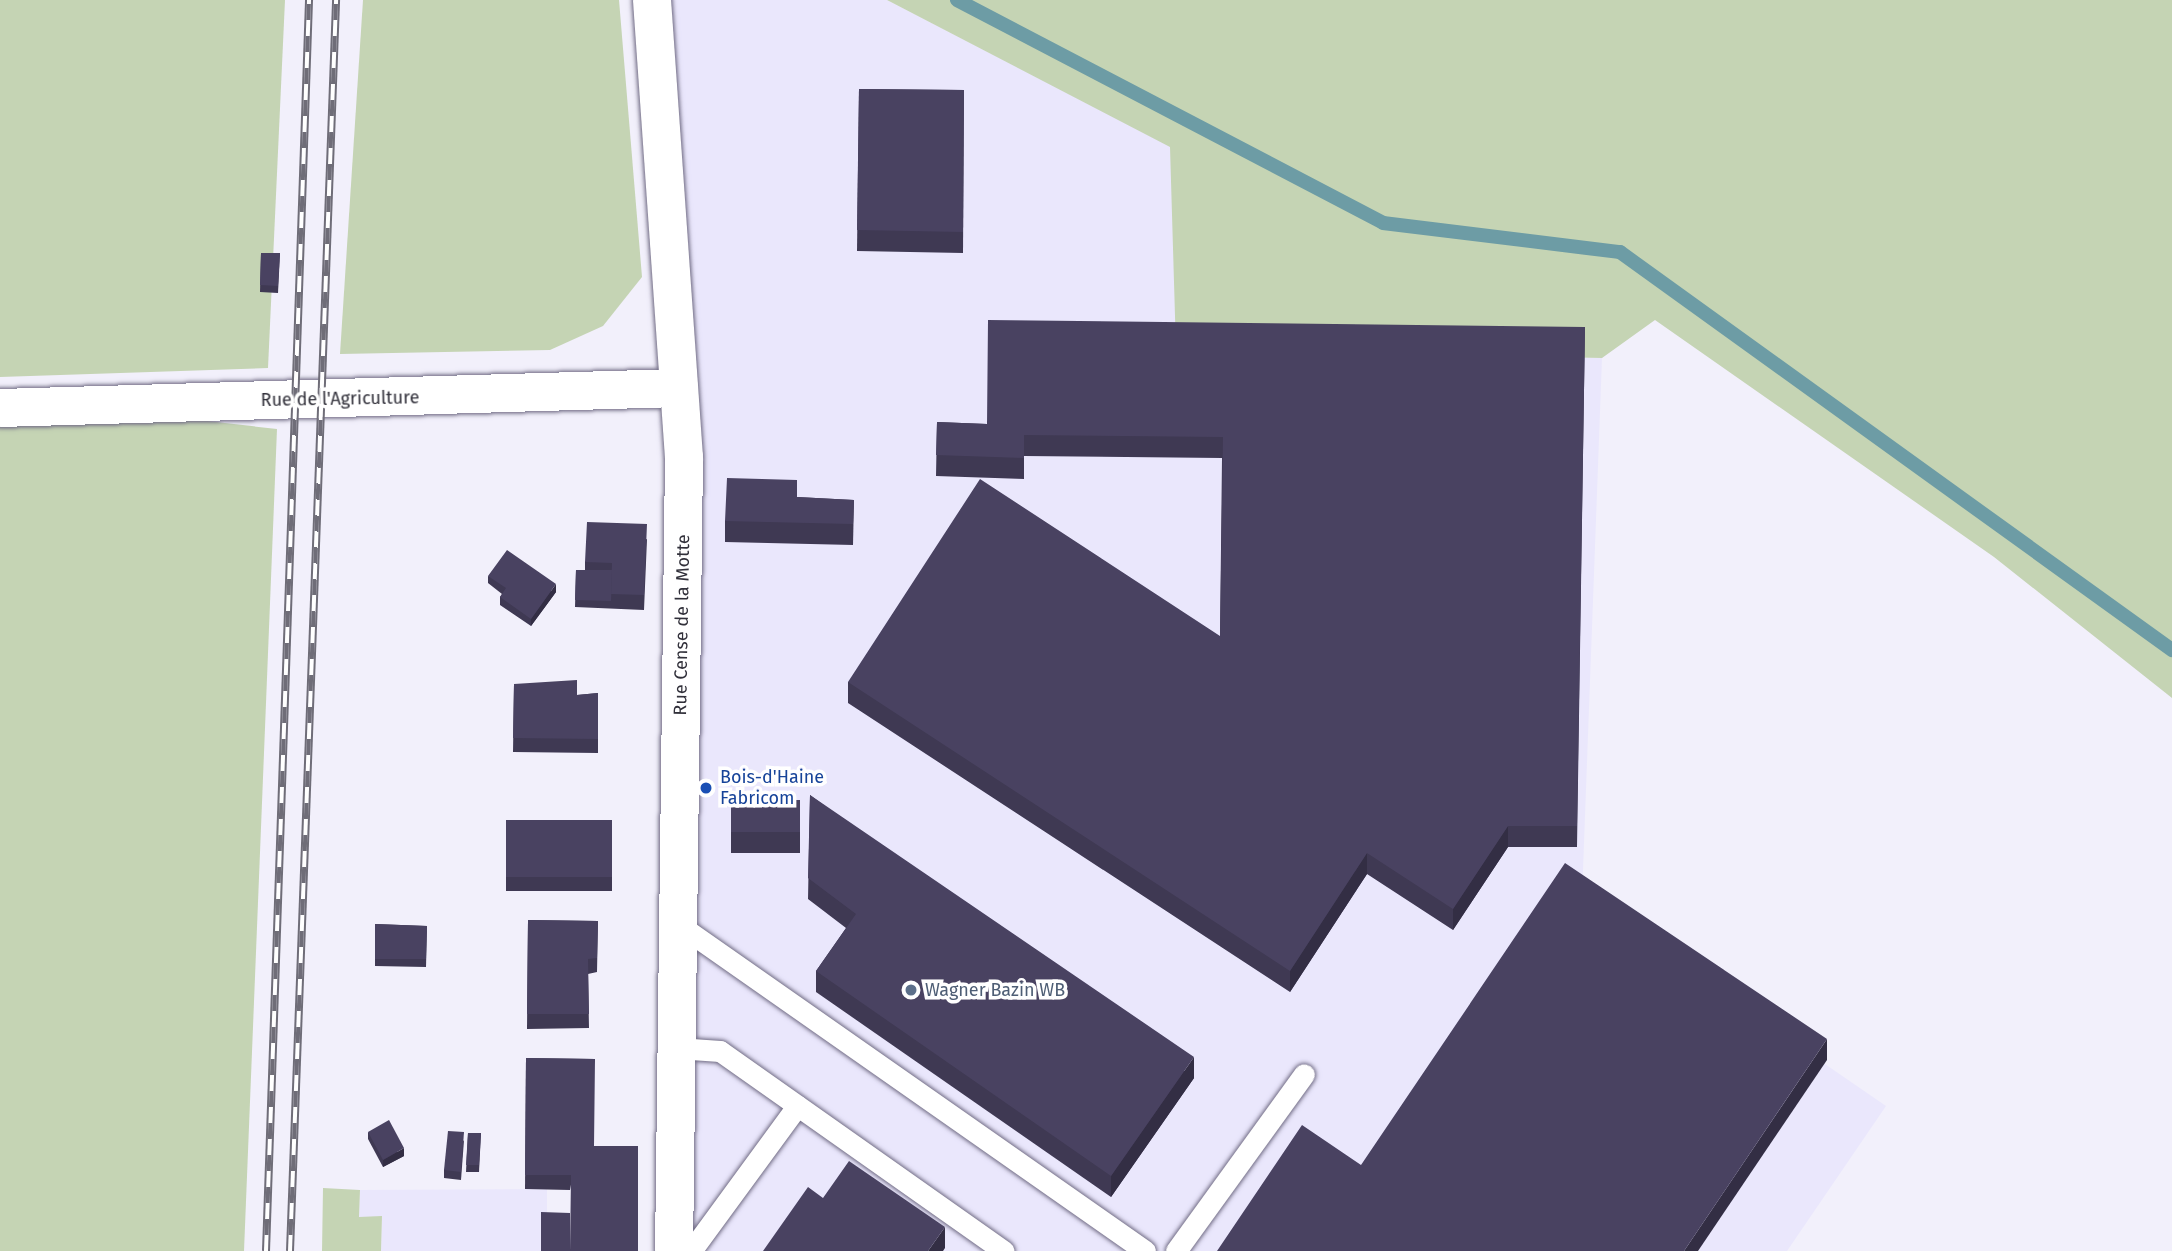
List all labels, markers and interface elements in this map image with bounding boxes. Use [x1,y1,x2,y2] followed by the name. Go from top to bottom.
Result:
[260,387,420,411] street label: Rue de l'Agriculture
[670,534,694,716] street label: Rue Cense de la Motte
[720,767,824,810] place label: Bois-d'Haine Fabricom
[698,780,714,796] marker: Bois-d'Haine Fabricom
[925,979,1065,1001] place label: Wagner Bazin WB
[903,982,919,998] marker: Wagner Bazin WB

